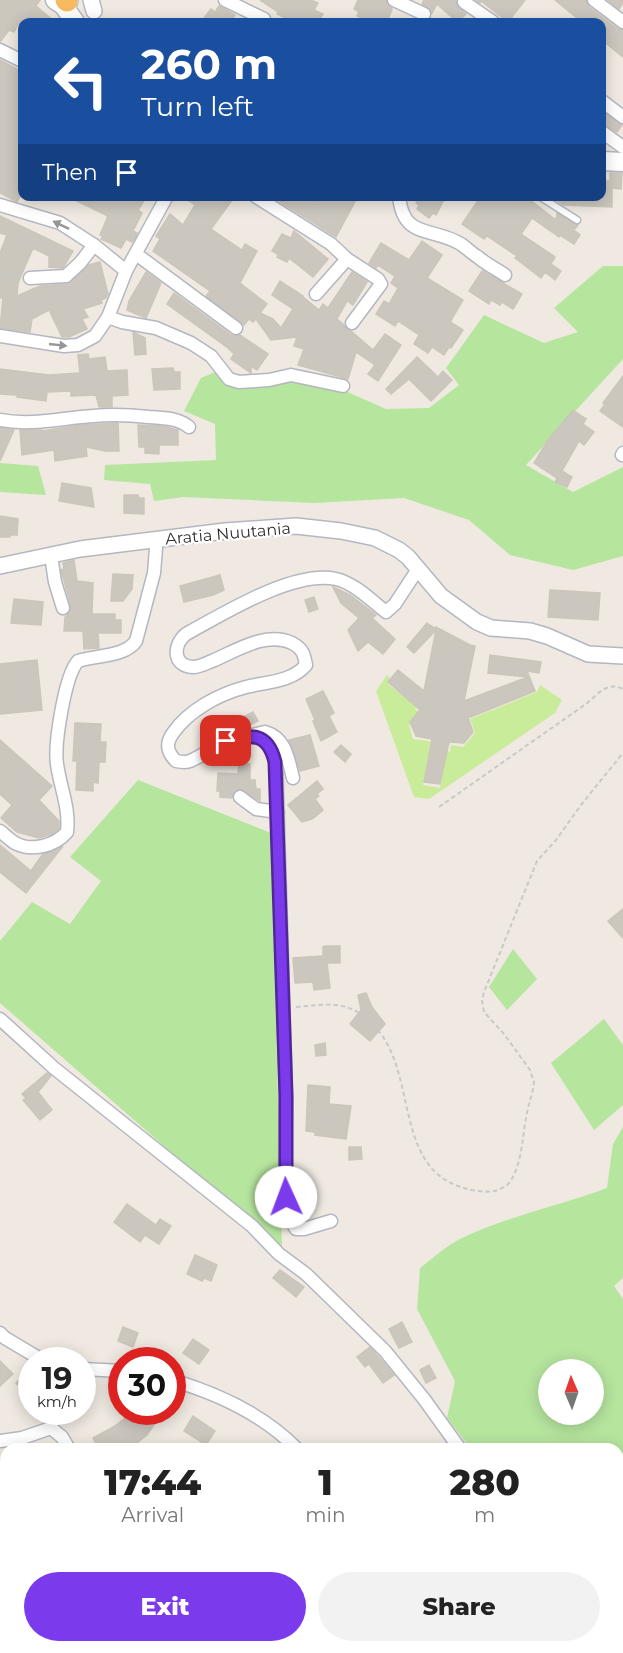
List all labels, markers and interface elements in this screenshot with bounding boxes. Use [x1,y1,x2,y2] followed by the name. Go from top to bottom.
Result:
[141,38,277,90] text: 260 m
[42,42,120,120] icon: left
[141,90,254,123] text: Turn left
[110,156,143,189] icon: arrive
[42,159,98,186] text: Then
[53,220,70,230] one-way arrow
[48,340,67,349] one-way arrow
[165,519,292,548] street label: Aratia Nuutania
[200,715,251,766] pin
[209,724,242,757] icon: arrive
[254,1165,318,1229] position arrow
[108,1347,186,1425] speed limit sign: 30
[538,1359,604,1425] north arrow
[538,1359,604,1425] map controls
[42,1360,72,1397] text: 19
[37,1392,77,1411] text: km/h
[104,1460,201,1504] text: 17:44
[318,1460,333,1504] text: 1
[450,1460,520,1504] text: 280
[121,1503,184,1527] text: Arrival
[305,1503,345,1527] text: min
[474,1503,495,1527] text: m
[24,1572,306,1641] button: Exit
[318,1572,600,1641] button: Share

